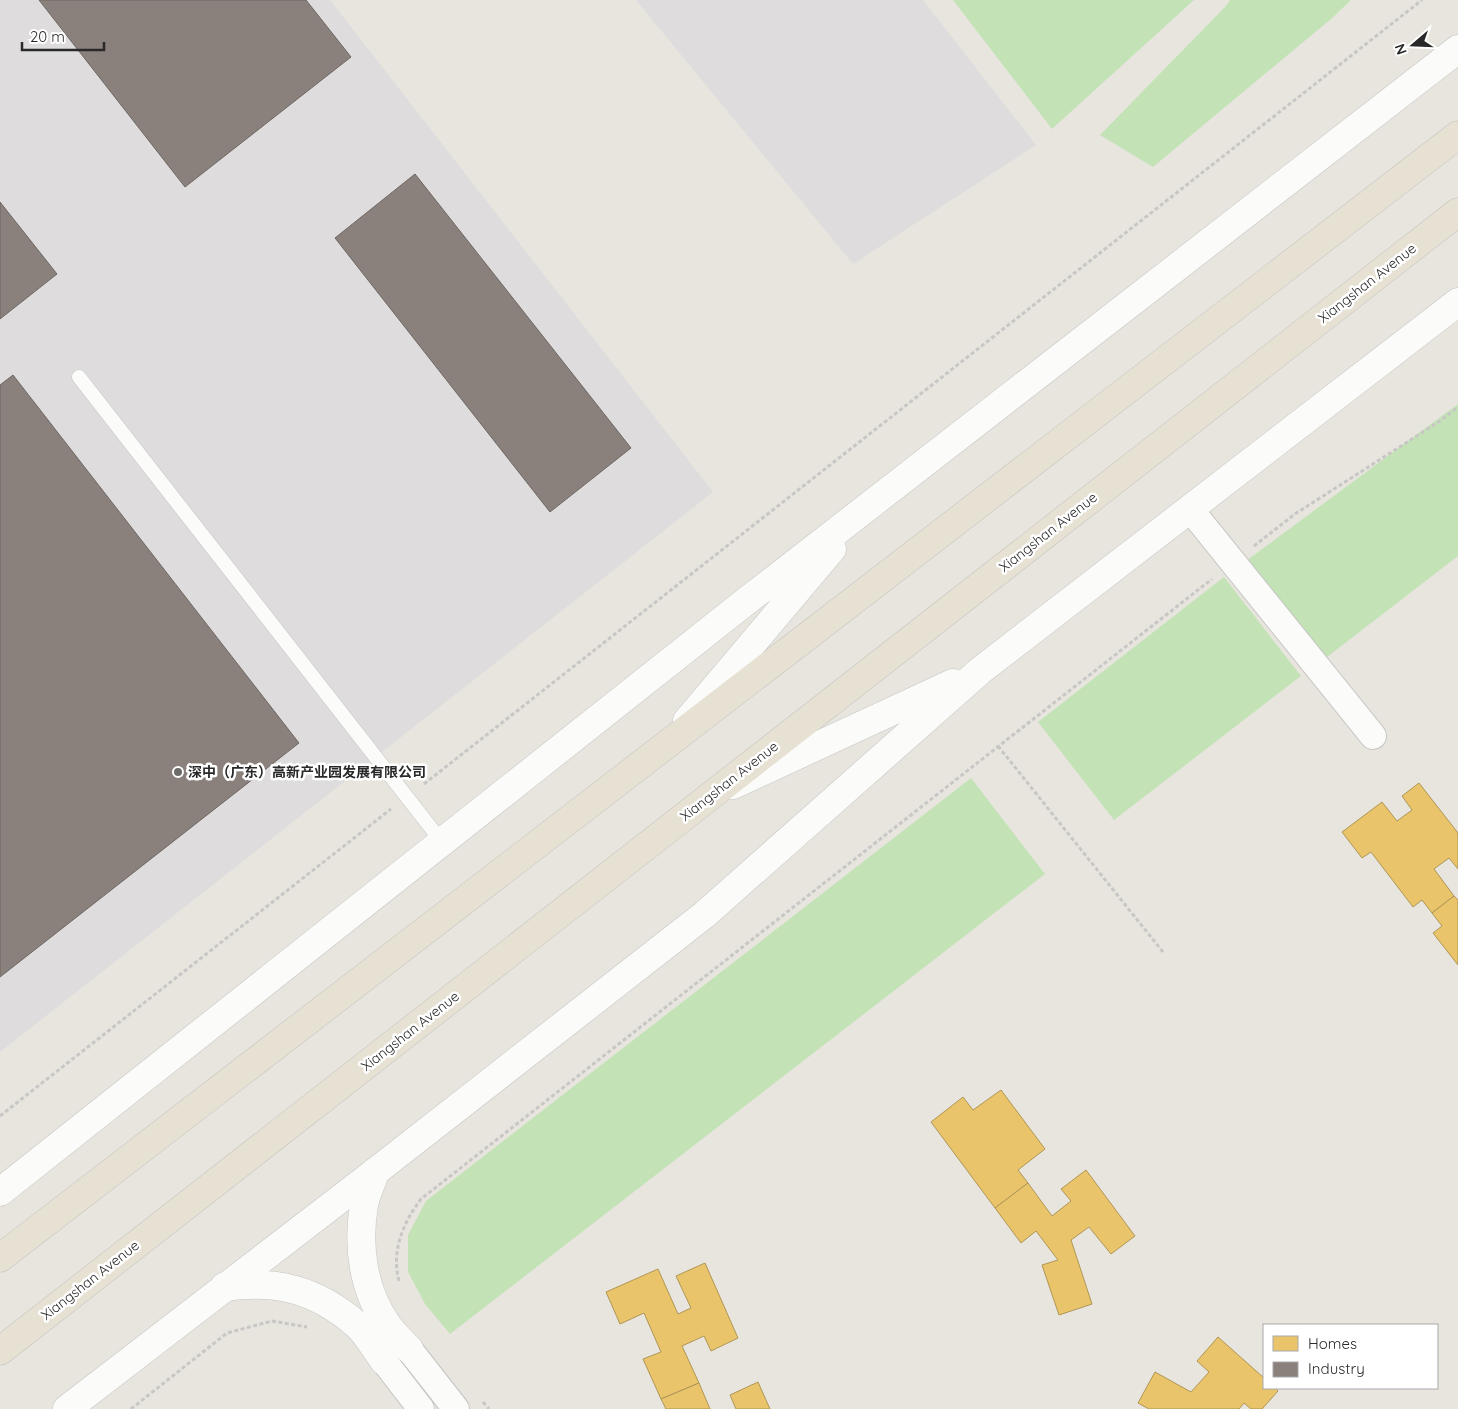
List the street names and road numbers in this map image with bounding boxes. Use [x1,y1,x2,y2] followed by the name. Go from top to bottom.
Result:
[1314,239,1420,327] street label: Xiangshan Avenue
[995,488,1101,576] street label: Xiangshan Avenue
[676,737,782,825] street label: Xiangshan Avenue
[357,987,463,1075] street label: Xiangshan Avenue
[37,1236,143,1324] street label: Xiangshan Avenue

